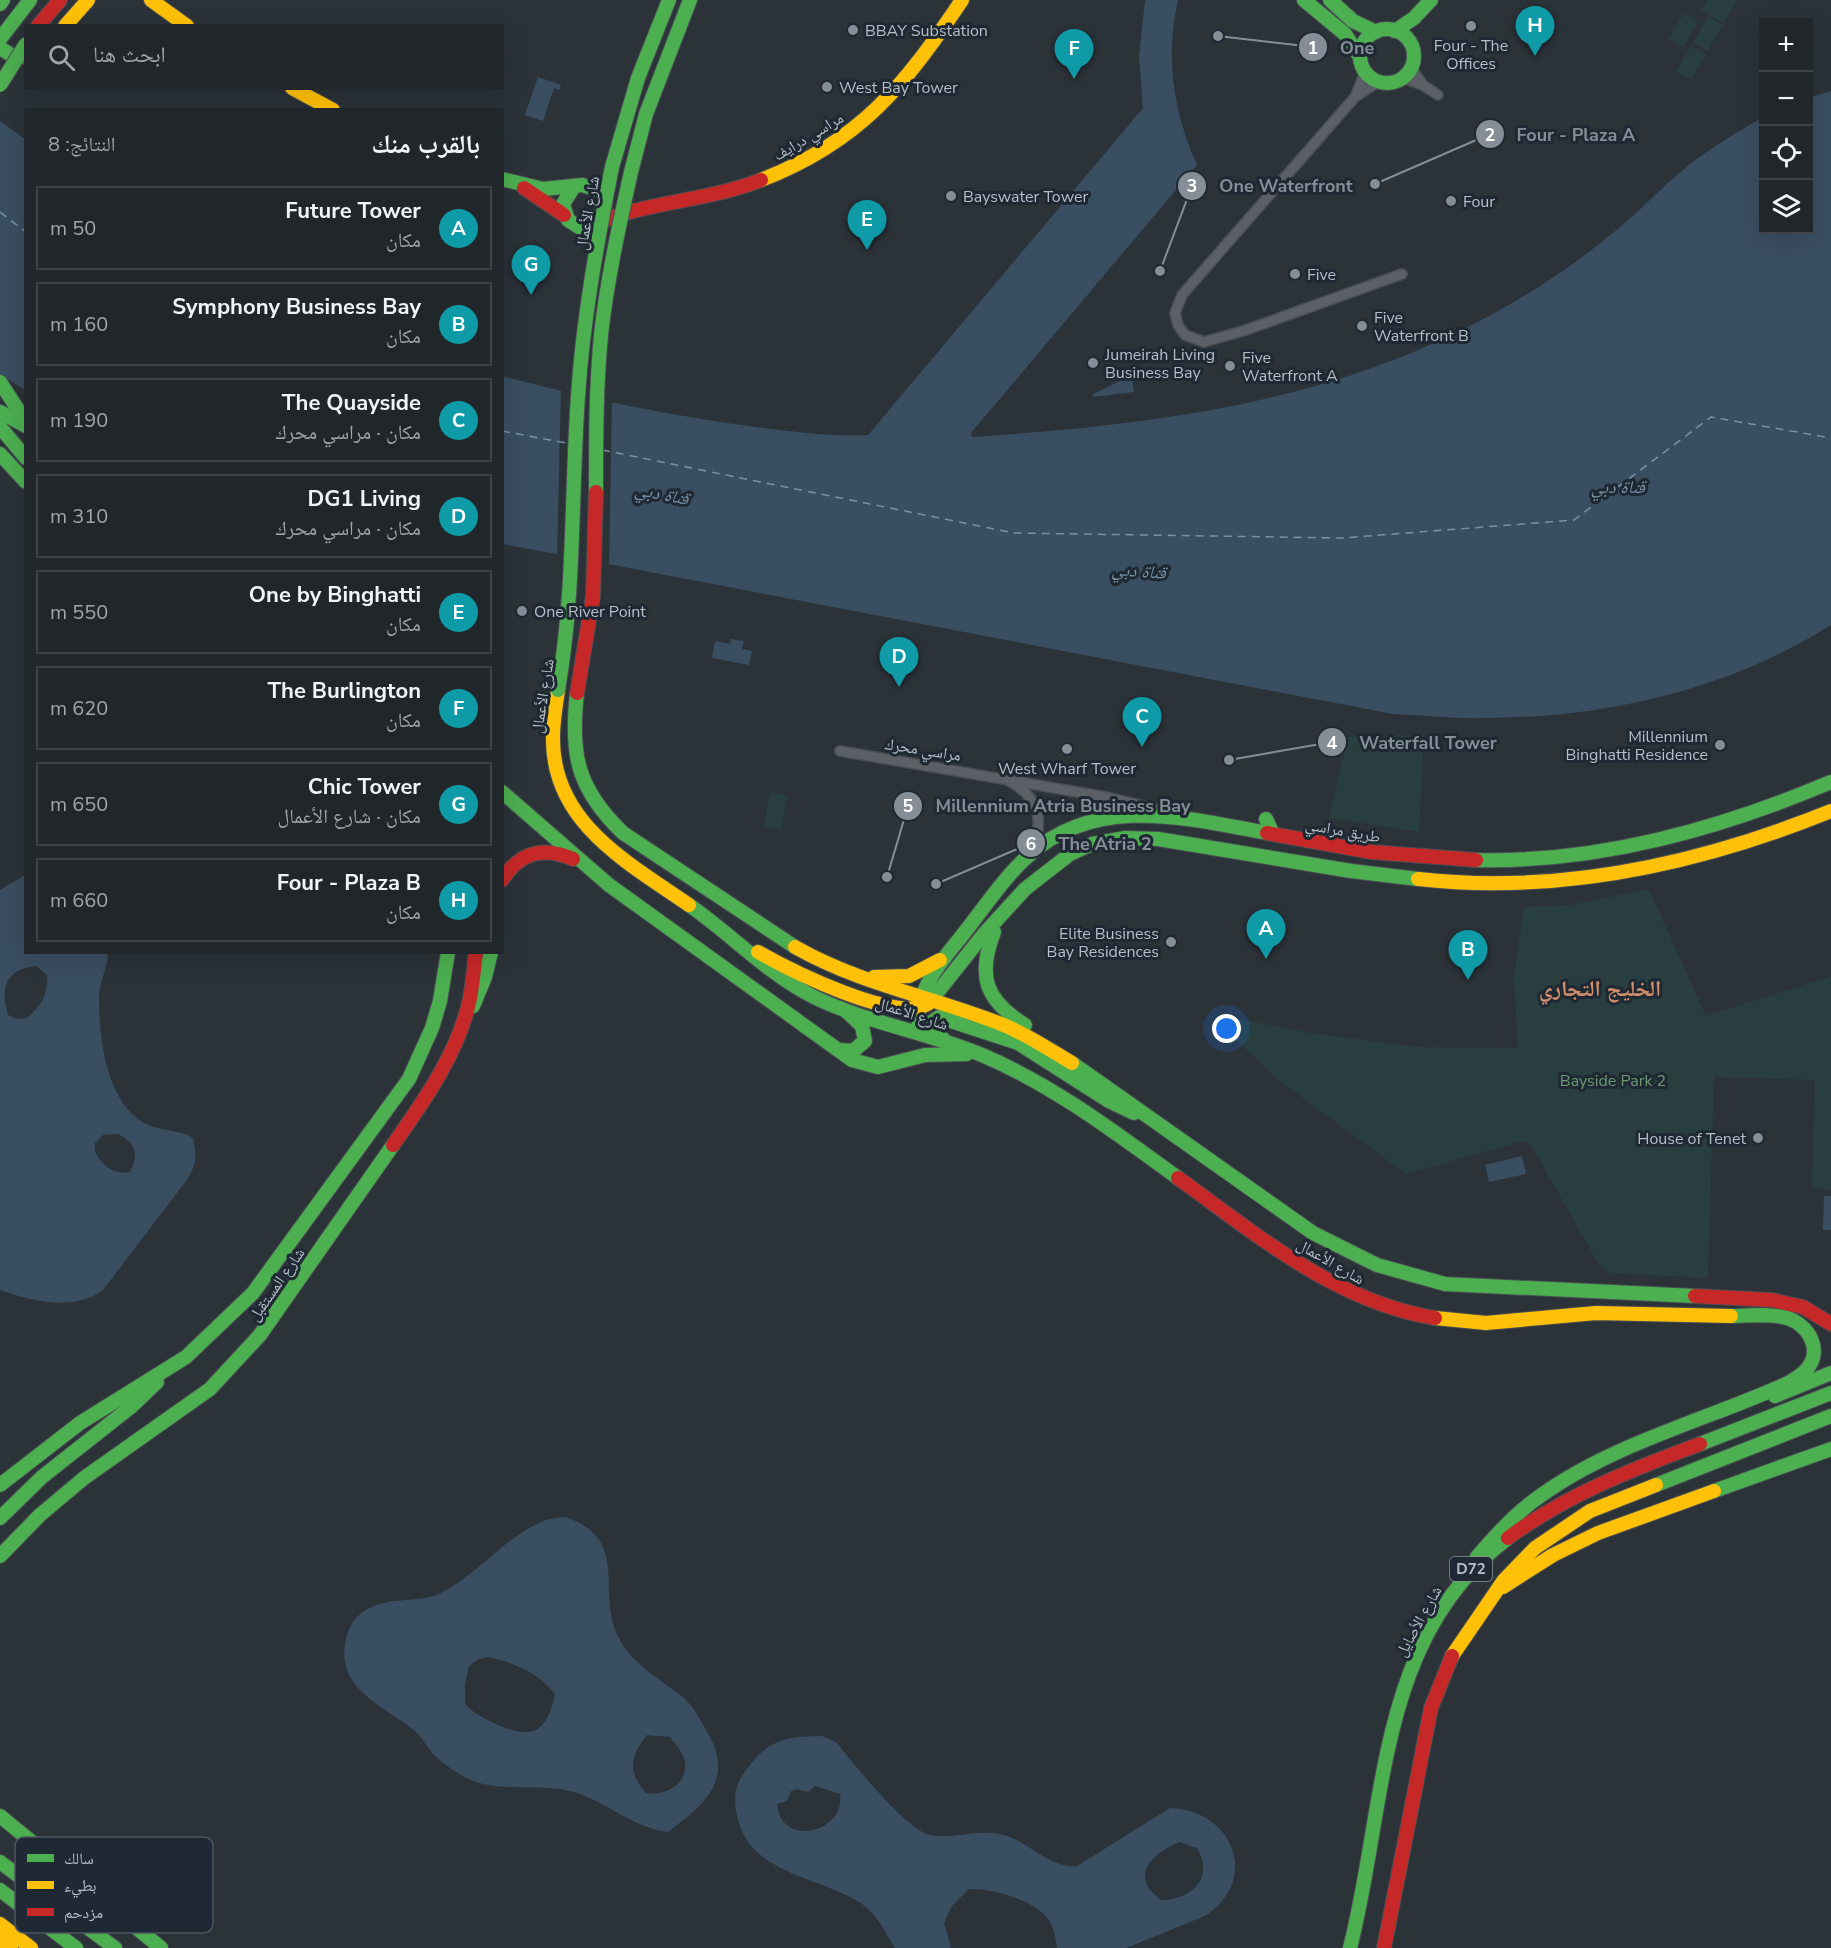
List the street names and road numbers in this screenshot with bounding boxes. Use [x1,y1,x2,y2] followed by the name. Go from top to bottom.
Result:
[769,107,848,167] street label: مراسي درايف
[571,174,605,252] street label: شارع الأعمال
[526,657,560,735] street label: شارع الأعمال
[883,733,962,768] street label: مراسي محرك
[1303,814,1382,849] street label: طريق مراسي
[873,992,951,1036] street label: شارع الأعمال
[1293,1234,1368,1290] street label: شارع الأعمال
[243,1243,310,1326] street label: شارع المستقبل
[1450,1557,1492,1581] road number: D72
[1390,1582,1447,1661] street label: شارع الأصايل

